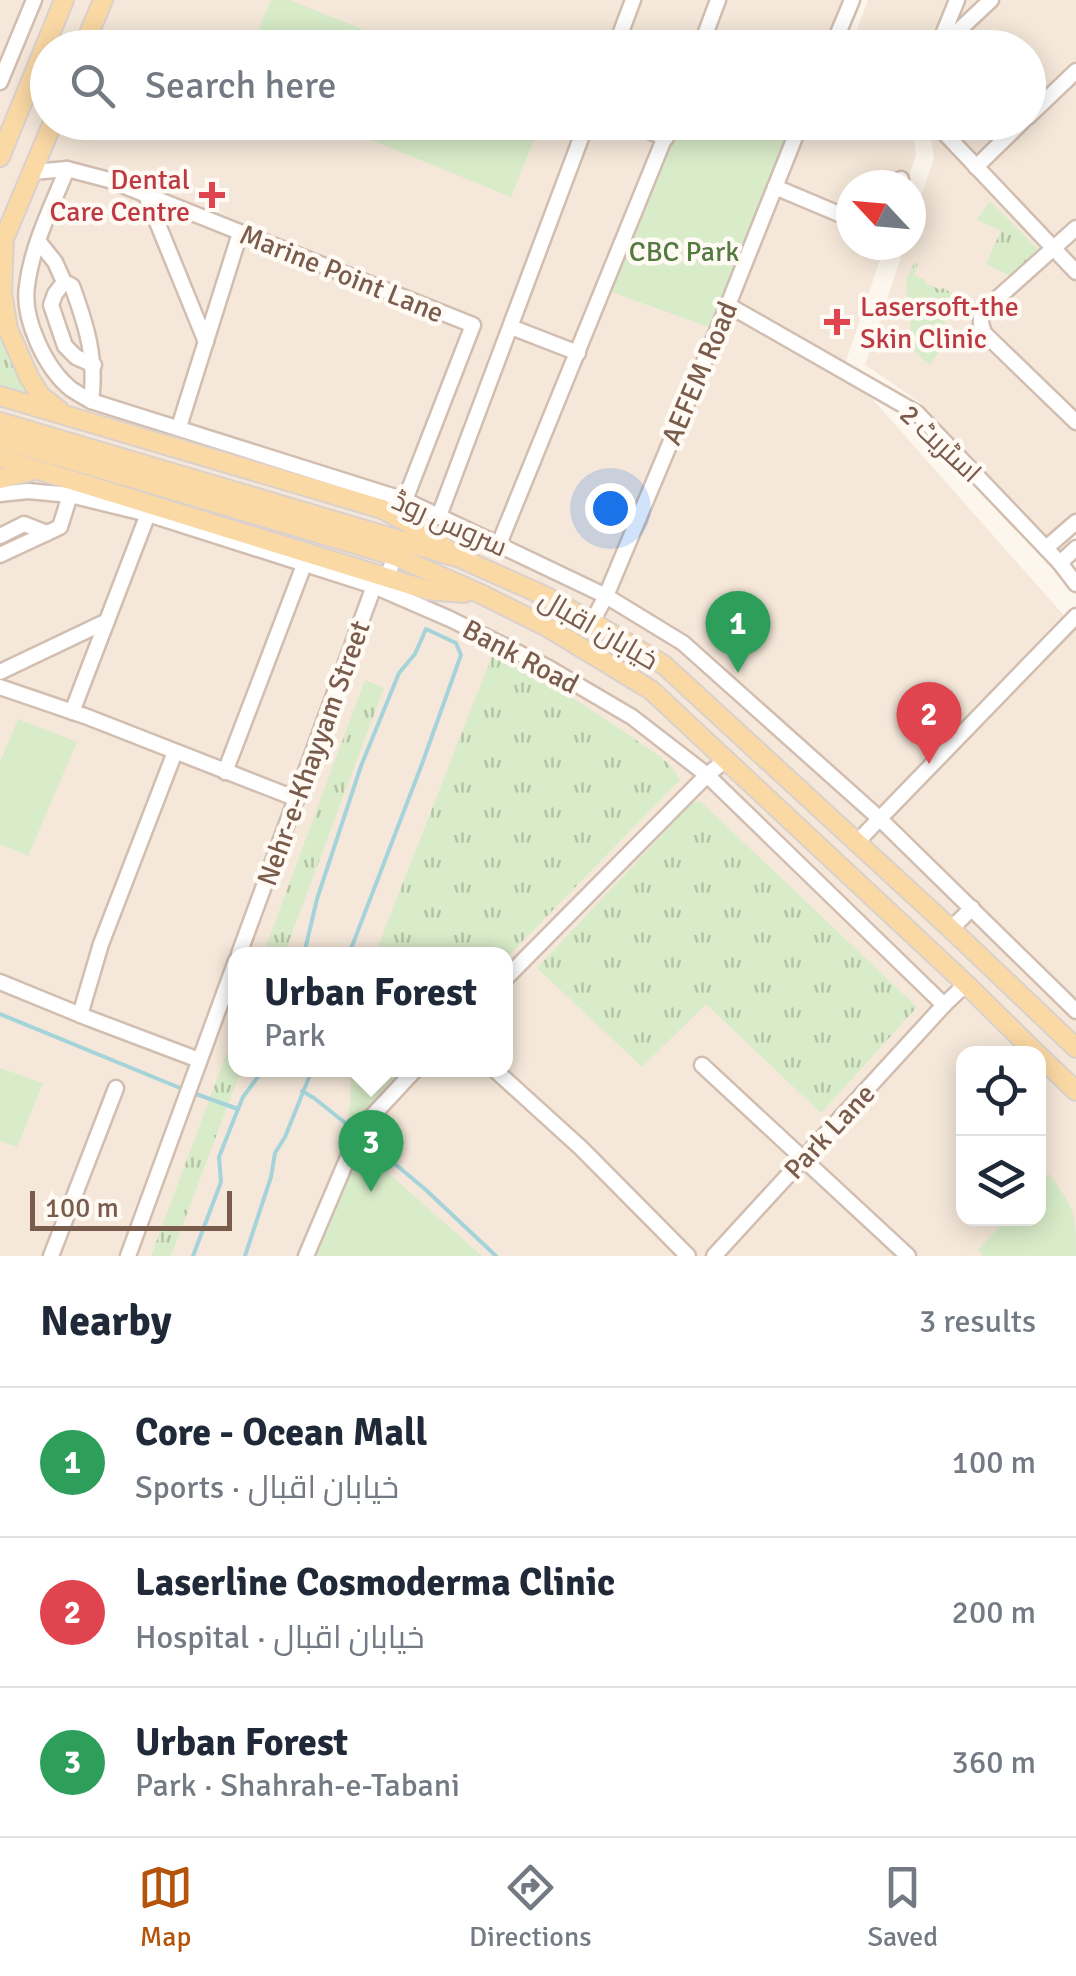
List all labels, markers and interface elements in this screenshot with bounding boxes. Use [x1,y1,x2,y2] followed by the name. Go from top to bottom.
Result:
[30,30,1046,140] search box
[65,58,120,113] icon: search
[145,62,337,109] text: Search here
[50,163,190,229] place label: Dental Care Centre
[836,170,926,260] north arrow
[199,182,225,208] marker: Dental Care Centre
[235,218,449,330] street label: Marine Point Lane
[629,235,739,269] park label: CBC Park
[860,290,1019,356] place label: Lasersoft-the Skin Clinic
[655,297,745,450] street label: AEFEM Road
[824,309,850,335] marker: Lasersoft-the Skin Clinic
[893,398,988,490] street label: اسٹریٹ 2
[387,483,512,564] street label: سروس روڈ
[585,483,636,534] your location
[533,582,664,678] street label: خیابان اقبال
[706,590,770,673] pin: 1
[457,612,584,702] street label: Bank Road
[250,616,378,891] street label: Nehr-e-Khayyam Street
[896,682,962,764] pin: 2
[228,947,513,1077] popup
[264,969,477,1016] text: Urban Forest
[264,1016,326,1055] text: Park
[956,1046,1046,1226] map controls
[956,1046,1046,1136] button: locate
[777,1077,882,1186] street label: Park Lane
[338,1110,404,1192] pin: 3
[956,1136,1046,1226] button: layers
[30,1186,232,1230] scale bar
[45,1191,119,1225] text: 100 m
[40,1296,172,1347] text: Nearby
[919,1302,1036,1341] text: 3 results
[135,1409,427,1456] text: Core - Ocean Mall
[64,1443,81,1482] text: 1
[952,1443,1036,1482] text: 100 m
[135,1468,399,1507] text: Sports · خیابان اقبال
[135,1559,615,1606] text: Laserline Cosmoderma Clinic
[64,1593,81,1632] text: 2
[952,1593,1036,1632] text: 200 m
[135,1618,424,1657] text: Hospital · خیابان اقبال
[135,1719,348,1766] text: Urban Forest
[64,1743,81,1782] text: 3
[952,1743,1036,1782] text: 360 m
[135,1766,460,1805] text: Park · Shahrah-e-Tabani
[138,1860,193,1954] tab: Map
[469,1860,591,1954] tab: Directions
[867,1860,938,1954] tab: Saved

